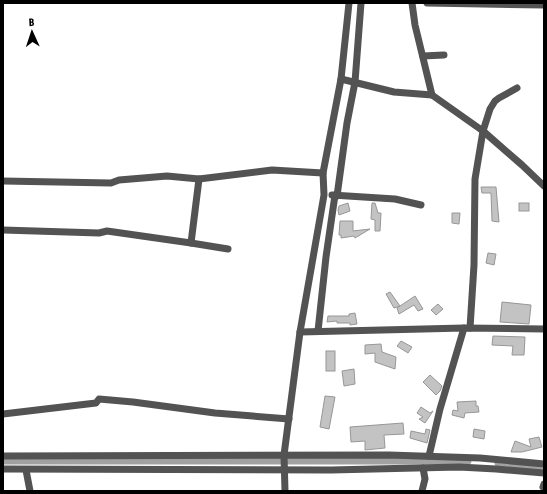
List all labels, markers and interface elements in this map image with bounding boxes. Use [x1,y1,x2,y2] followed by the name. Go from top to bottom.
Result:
[12,12,52,52] north arrow
[29,16,35,28] text: B

